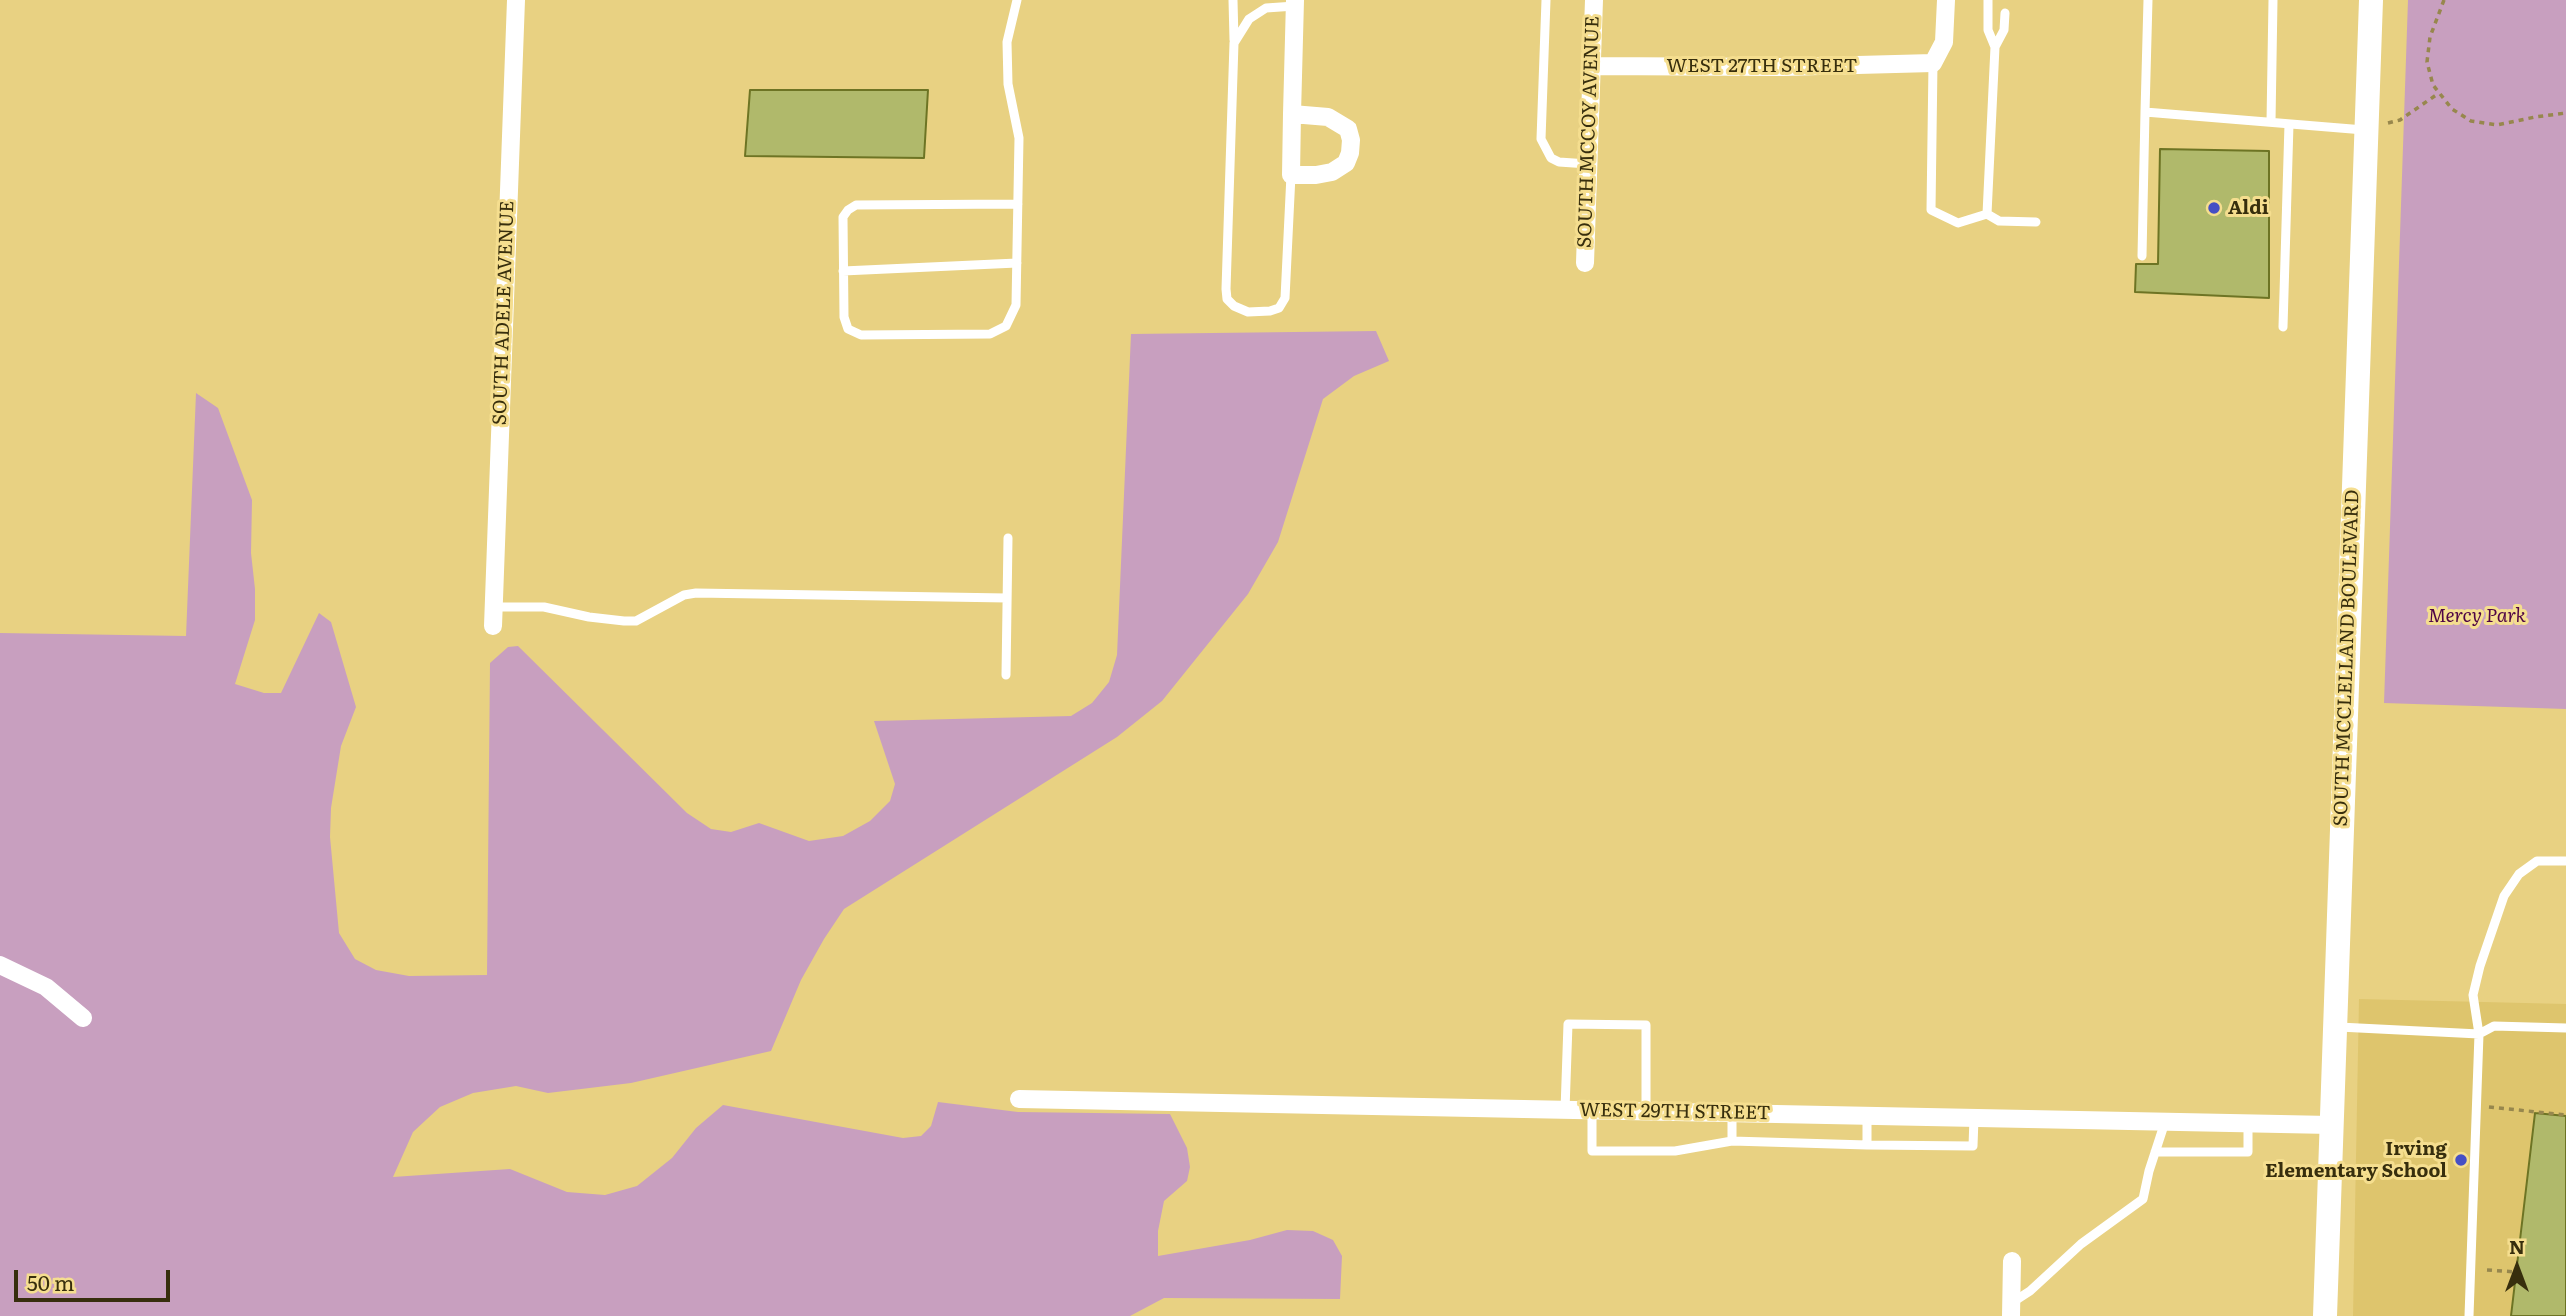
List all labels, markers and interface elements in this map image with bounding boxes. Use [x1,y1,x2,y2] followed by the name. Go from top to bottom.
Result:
[1574,16,1604,248] street label: SOUTH MCCOY AVENUE
[1667,55,1857,77] street label: WEST 27TH STREET
[2228,197,2269,219] place label: Aldi
[489,200,519,426] street label: SOUTH ADELE AVENUE
[2206,200,2222,216] marker: Aldi
[2330,489,2364,827] street label: SOUTH MCCLELLAND BOULEVARD
[2428,605,2526,627] park label: Mercy Park
[1579,1099,1771,1125] street label: WEST 29TH STREET
[2265,1138,2447,1182] place label: Irving Elementary School
[2453,1152,2469,1168] marker: Irving Elementary School
[2482,1232,2552,1302] north arrow
[2509,1232,2525,1260] text: N
[18,1256,173,1300] scale bar
[27,1266,74,1297] text: 50 m

